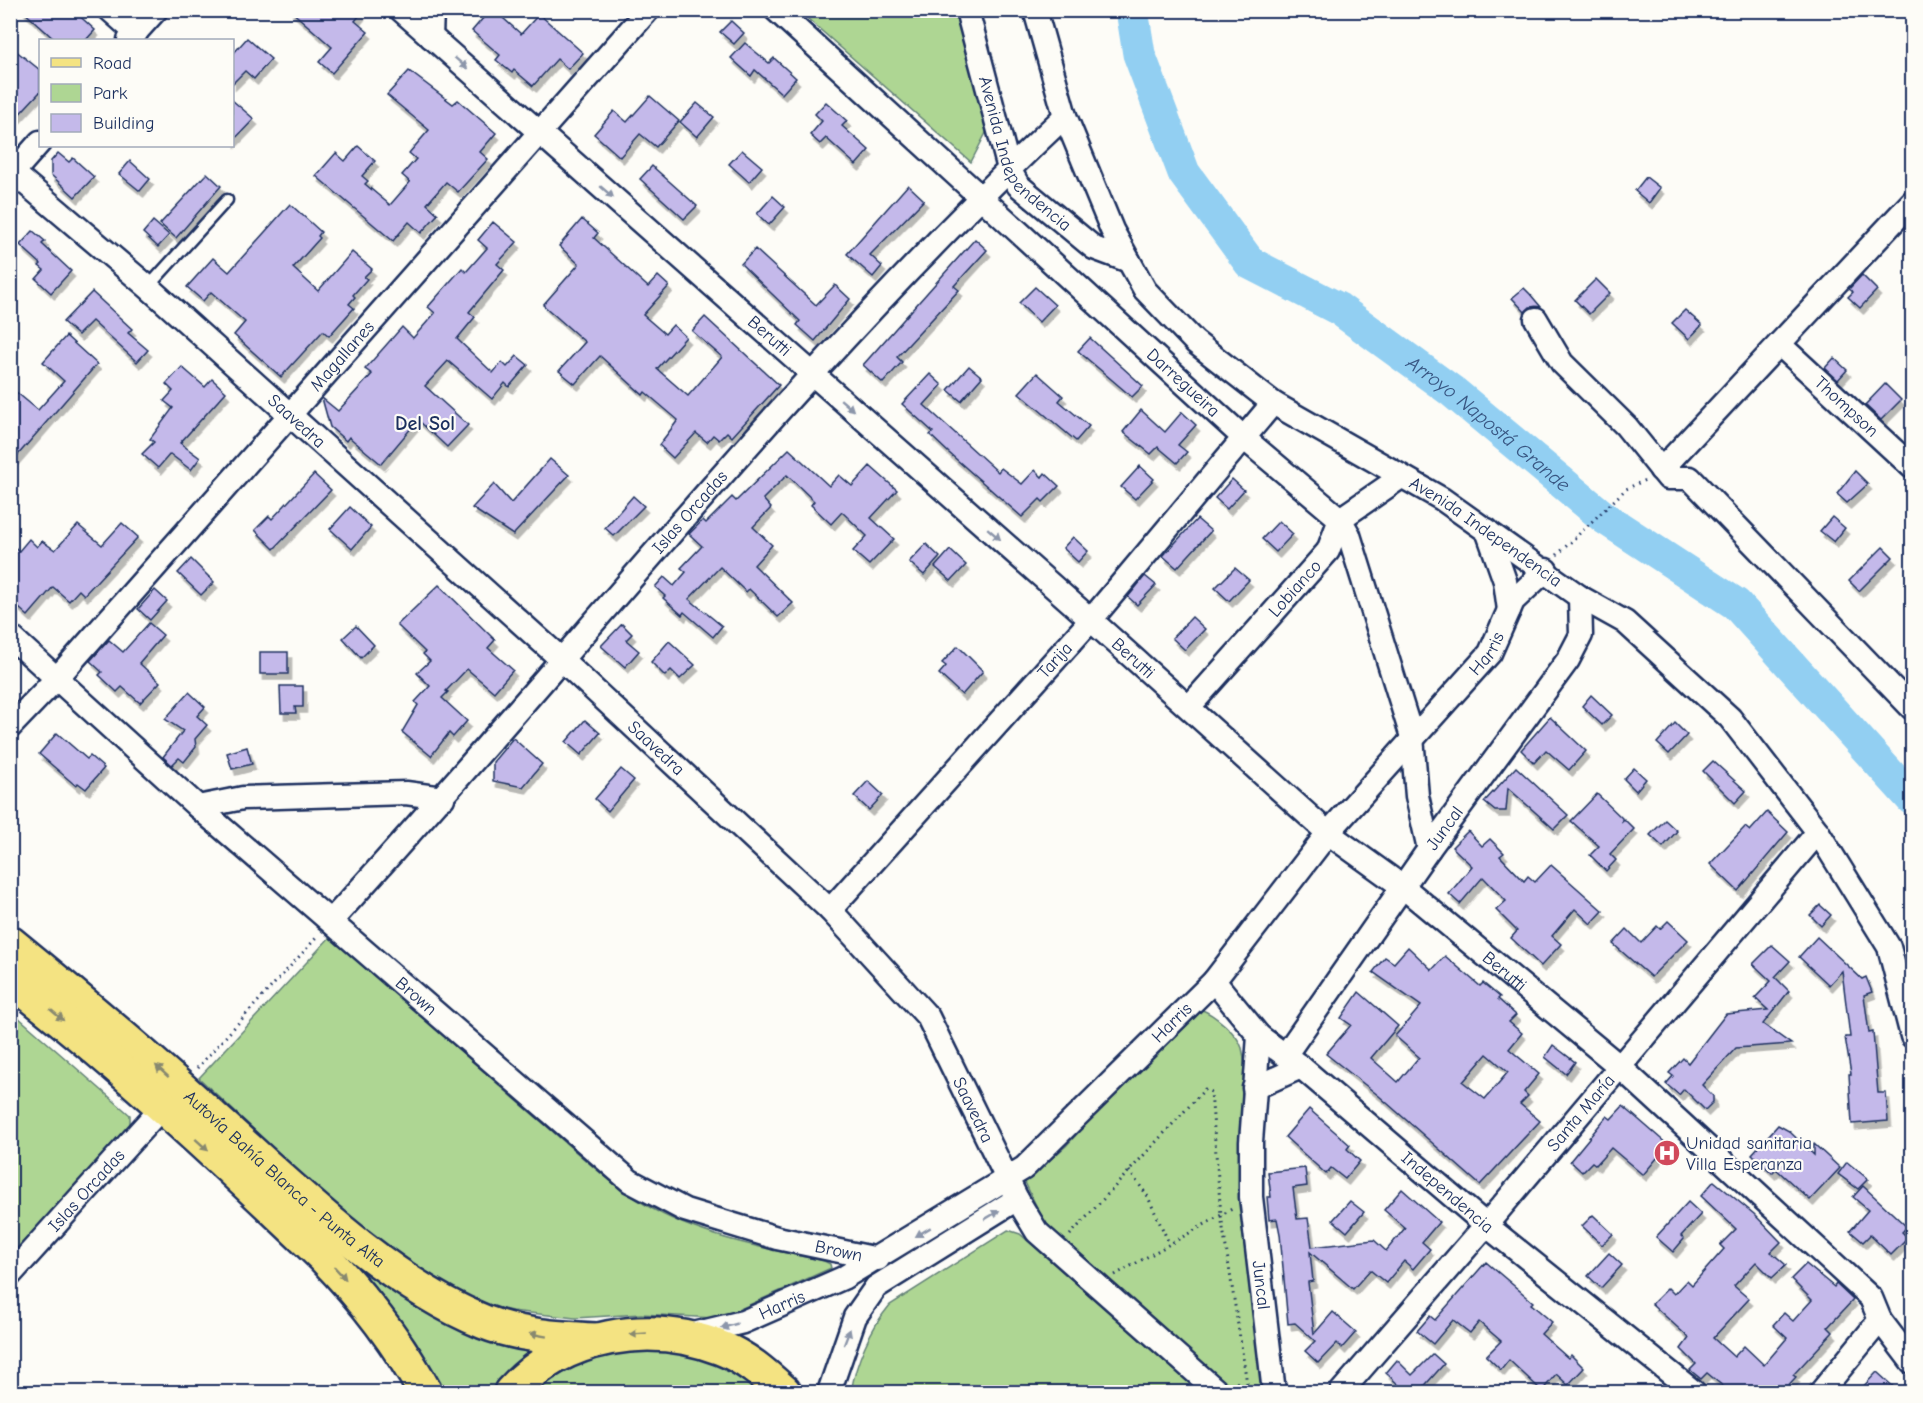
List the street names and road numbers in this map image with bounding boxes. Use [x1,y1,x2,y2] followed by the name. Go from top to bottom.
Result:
[974,74,1076,235] street label: Avenida Independencia
[744,311,796,361] street label: Berutti
[305,316,379,395] street label: Magallanes
[1142,344,1224,421] street label: Darregueira
[1810,372,1883,441] street label: Thompson
[263,390,330,452] street label: Saavedra
[648,466,732,558] street label: Islas Orcadas
[1406,472,1566,591] street label: Avenida Independencia
[1264,555,1326,621] street label: Lobianco
[1465,629,1508,680] street label: Harris
[1107,633,1159,683] street label: Berutti
[1033,638,1077,683] street label: Tarija
[623,716,689,780] street label: Saavedra
[1421,802,1468,854] street label: Juncal
[1478,947,1531,996] street label: Berutti
[391,972,441,1020] street label: Brown
[1147,998,1196,1047] street label: Harris
[1542,1070,1619,1156] street label: Santa María
[948,1074,998,1146] street label: Saavedra
[180,1086,389,1272] street label: Autovía Bahía Blanca - Punta Alta
[44,1145,129,1236] street label: Islas Orcadas
[1397,1147,1498,1237] street label: Independencia
[813,1236,865,1266] street label: Brown
[1248,1259,1275,1311] street label: Juncal
[756,1286,808,1324] street label: Harris

